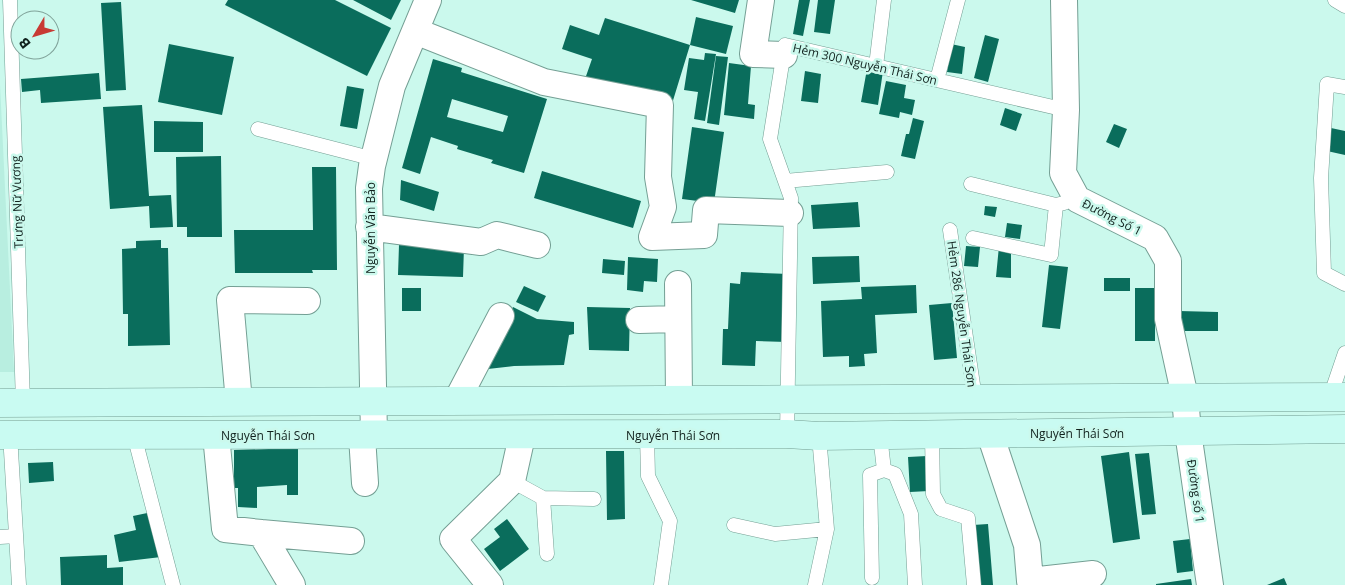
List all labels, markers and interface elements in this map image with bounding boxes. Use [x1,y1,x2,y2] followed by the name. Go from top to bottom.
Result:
[10,10,60,60] north arrow
[14,34,35,53] text: B
[791,39,939,89] street label: Hẻm 300 Nguyễn Thái Sơn
[7,155,27,249] street label: Trưng Nữ Vương
[362,182,379,274] street label: Nguyễn Văn Bảo
[1079,195,1145,239] street label: Đường Số 1
[943,240,981,388] street label: Hẻm 286 Nguyễn Thái Sơn
[1030,425,1124,442] street label: Nguyễn Thái Sơn
[221,427,315,444] street label: Nguyễn Thái Sơn
[626,427,720,444] street label: Nguyễn Thái Sơn
[1183,458,1209,524] street label: Đường số 1

